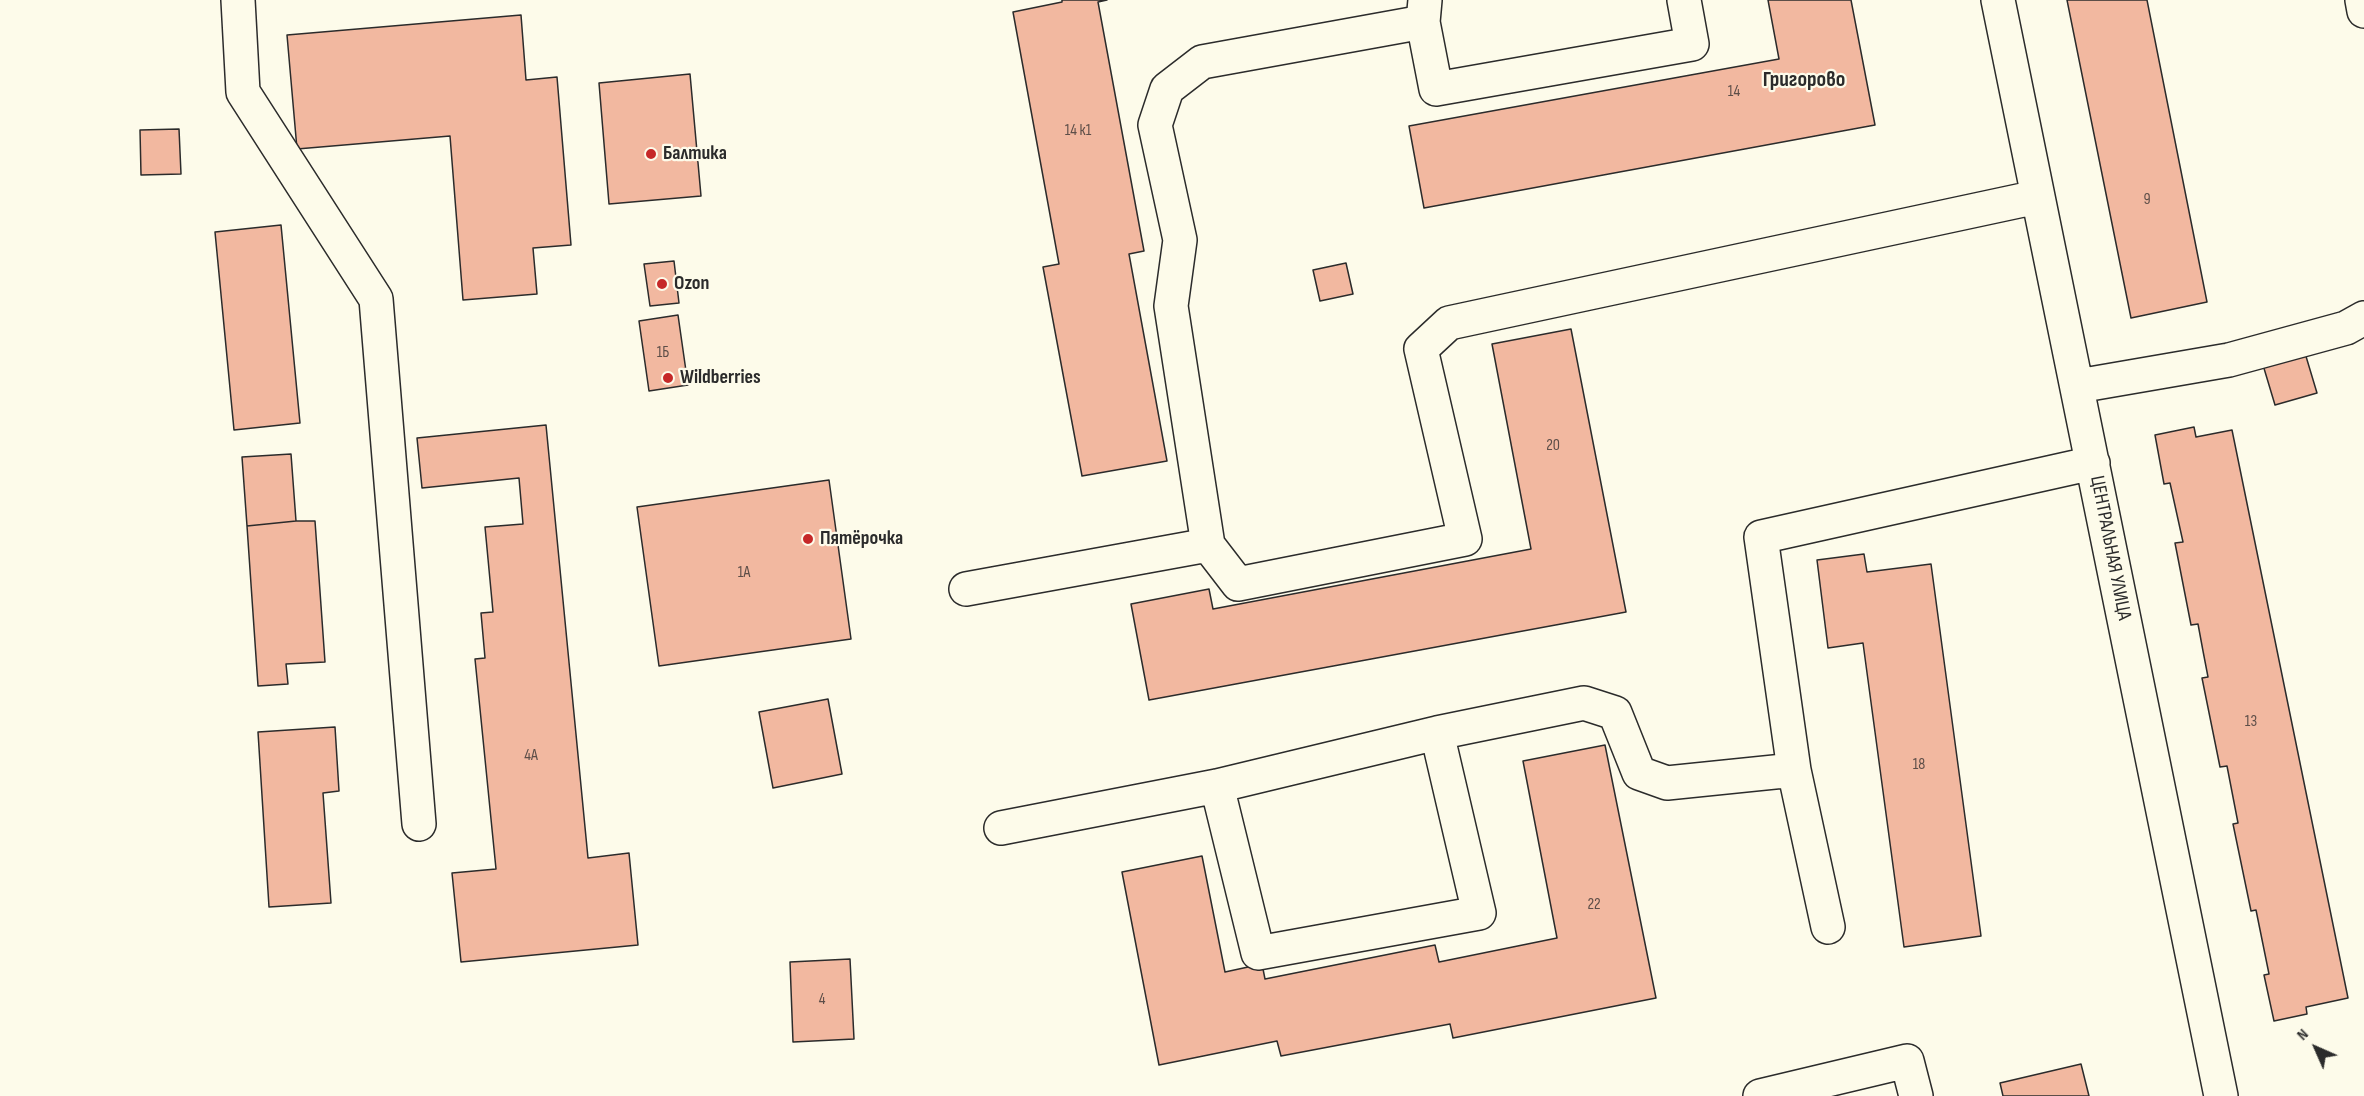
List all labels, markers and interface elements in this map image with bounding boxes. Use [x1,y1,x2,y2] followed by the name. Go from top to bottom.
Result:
[1763,67,1845,93] district label: Григорово
[1728,82,1740,102] house number: 14
[1065,121,1091,141] house number: 14 к1
[663,142,727,166] place label: Балтика
[644,147,658,161] marker: Балтика
[2143,190,2151,210] house number: 9
[674,272,709,296] place label: Ozon
[655,277,669,291] marker: Ozon
[657,343,669,363] house number: 1Б
[680,366,761,390] place label: Wildberries
[661,371,675,385] marker: Wildberries
[1546,436,1560,456] house number: 20
[2084,474,2136,622] street label: ЦЕНТРАЛЬНАЯ УЛИЦА
[820,527,903,551] place label: Пятёрочка
[801,532,815,546] marker: Пятёрочка
[738,563,750,583] house number: 1А
[2245,712,2257,732] house number: 13
[524,746,538,766] house number: 4А
[1913,755,1925,775] house number: 18
[1587,895,1601,915] house number: 22
[819,990,825,1010] house number: 4
[2286,1018,2346,1078] north arrow
[2293,1025,2313,1045] text: N

